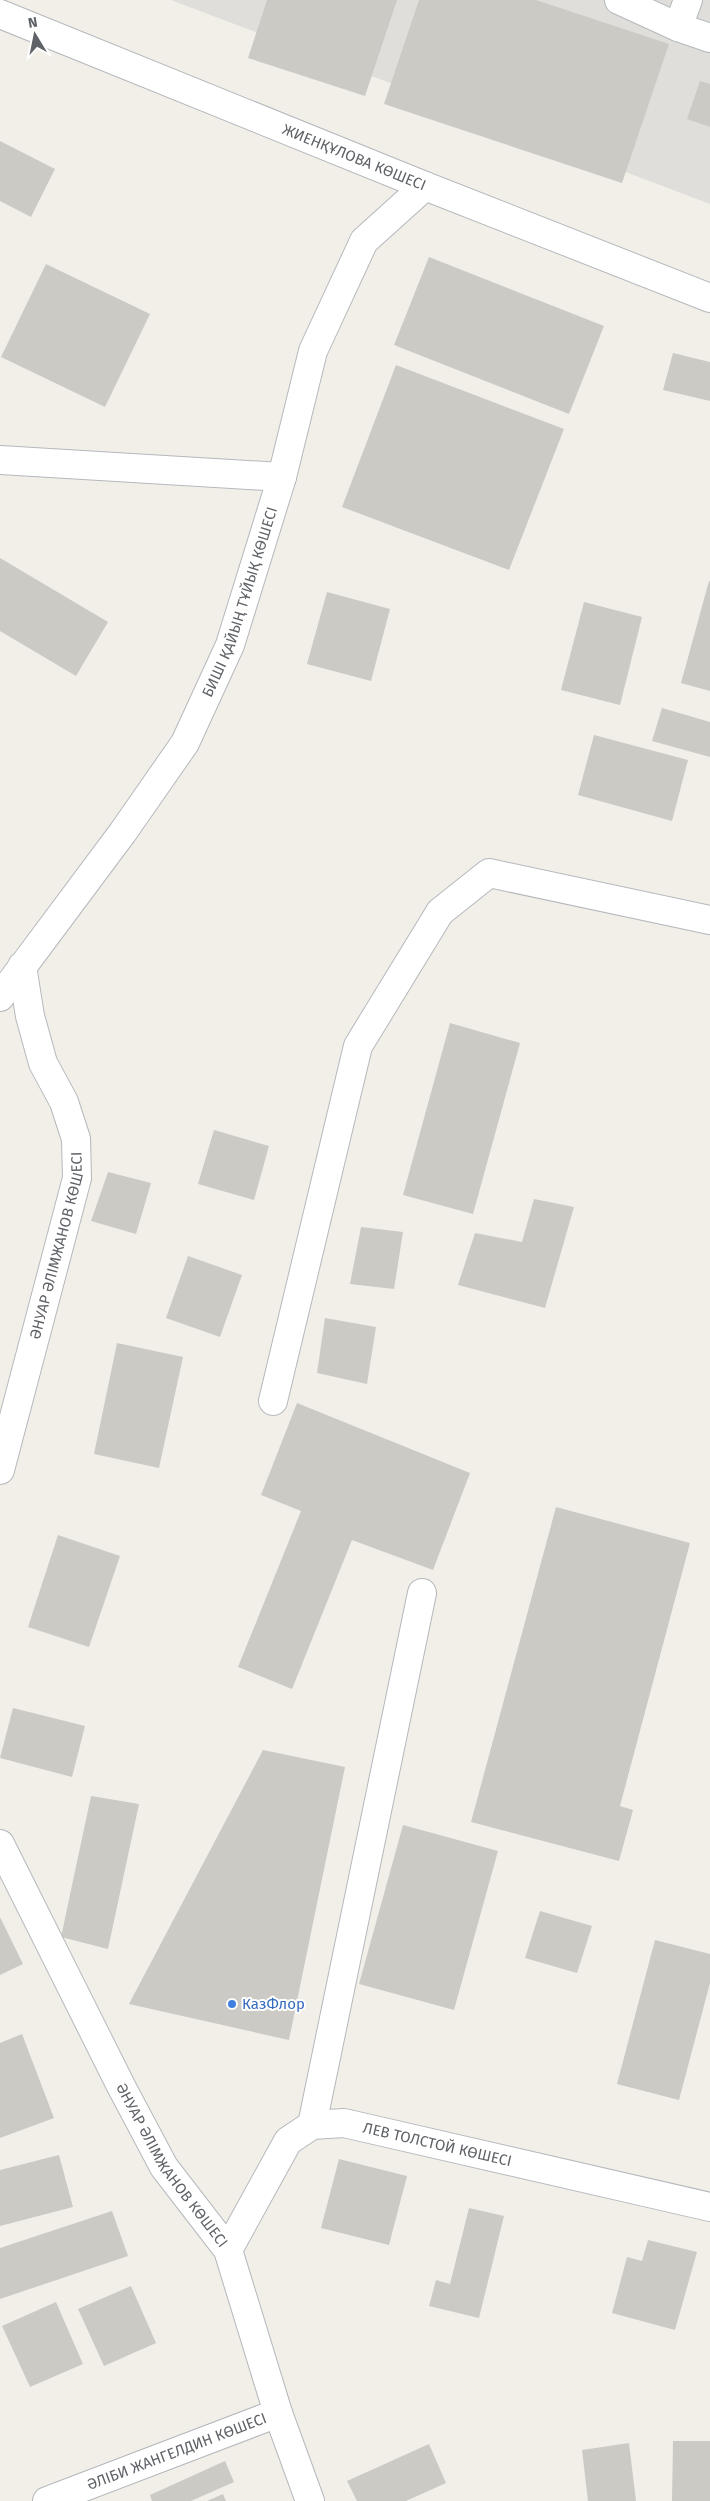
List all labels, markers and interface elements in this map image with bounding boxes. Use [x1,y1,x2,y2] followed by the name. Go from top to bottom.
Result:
[10,10,60,60] north arrow
[27,14,39,32] text: N
[280,120,428,194] street label: ЖИЕНҚҰЛОВА КӨШЕСІ
[198,505,281,700] street label: БИШІ ҚАЙЫҢ ТҰЙЫҚ КӨШЕСІ
[26,1151,87,1341] street label: ӘНУАР ӘЛІМЖАНОВ КӨШЕСІ
[242,1995,305,2013] place label: КазФлор
[226,1998,238,2010] marker: КазФлор
[112,2080,232,2251] street label: ӘНУАР ӘЛІМЖАНОВ КӨШЕСІ
[361,2119,513,2170] street label: ЛЕВ ТОЛСТОЙ КӨШЕСІ
[85,2409,269,2494] street label: ӘЛІБИ ЖАНГЕЛДИН КӨШЕСІ

